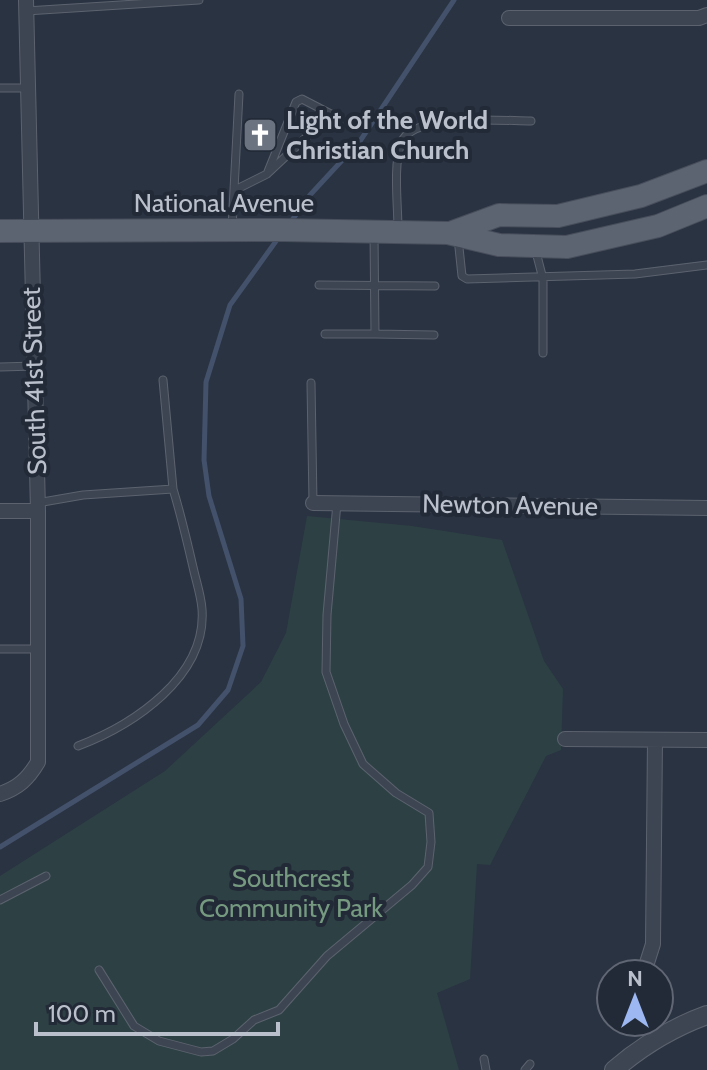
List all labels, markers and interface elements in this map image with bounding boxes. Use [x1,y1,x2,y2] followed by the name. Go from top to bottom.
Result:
[286,104,488,166] place label: Light of the World Christian Church
[241,116,279,154] church icon: Light of the World Christian Church
[134,187,314,219] street label: National Avenue
[15,287,53,475] street label: South 41st Street
[422,487,598,523] street label: Newton Avenue
[199,862,383,924] park label: Southcrest Community Park
[595,958,675,1038] north arrow
[627,965,643,992] text: N
[36,986,278,1036] scale bar
[48,999,116,1028] text: 100 m

